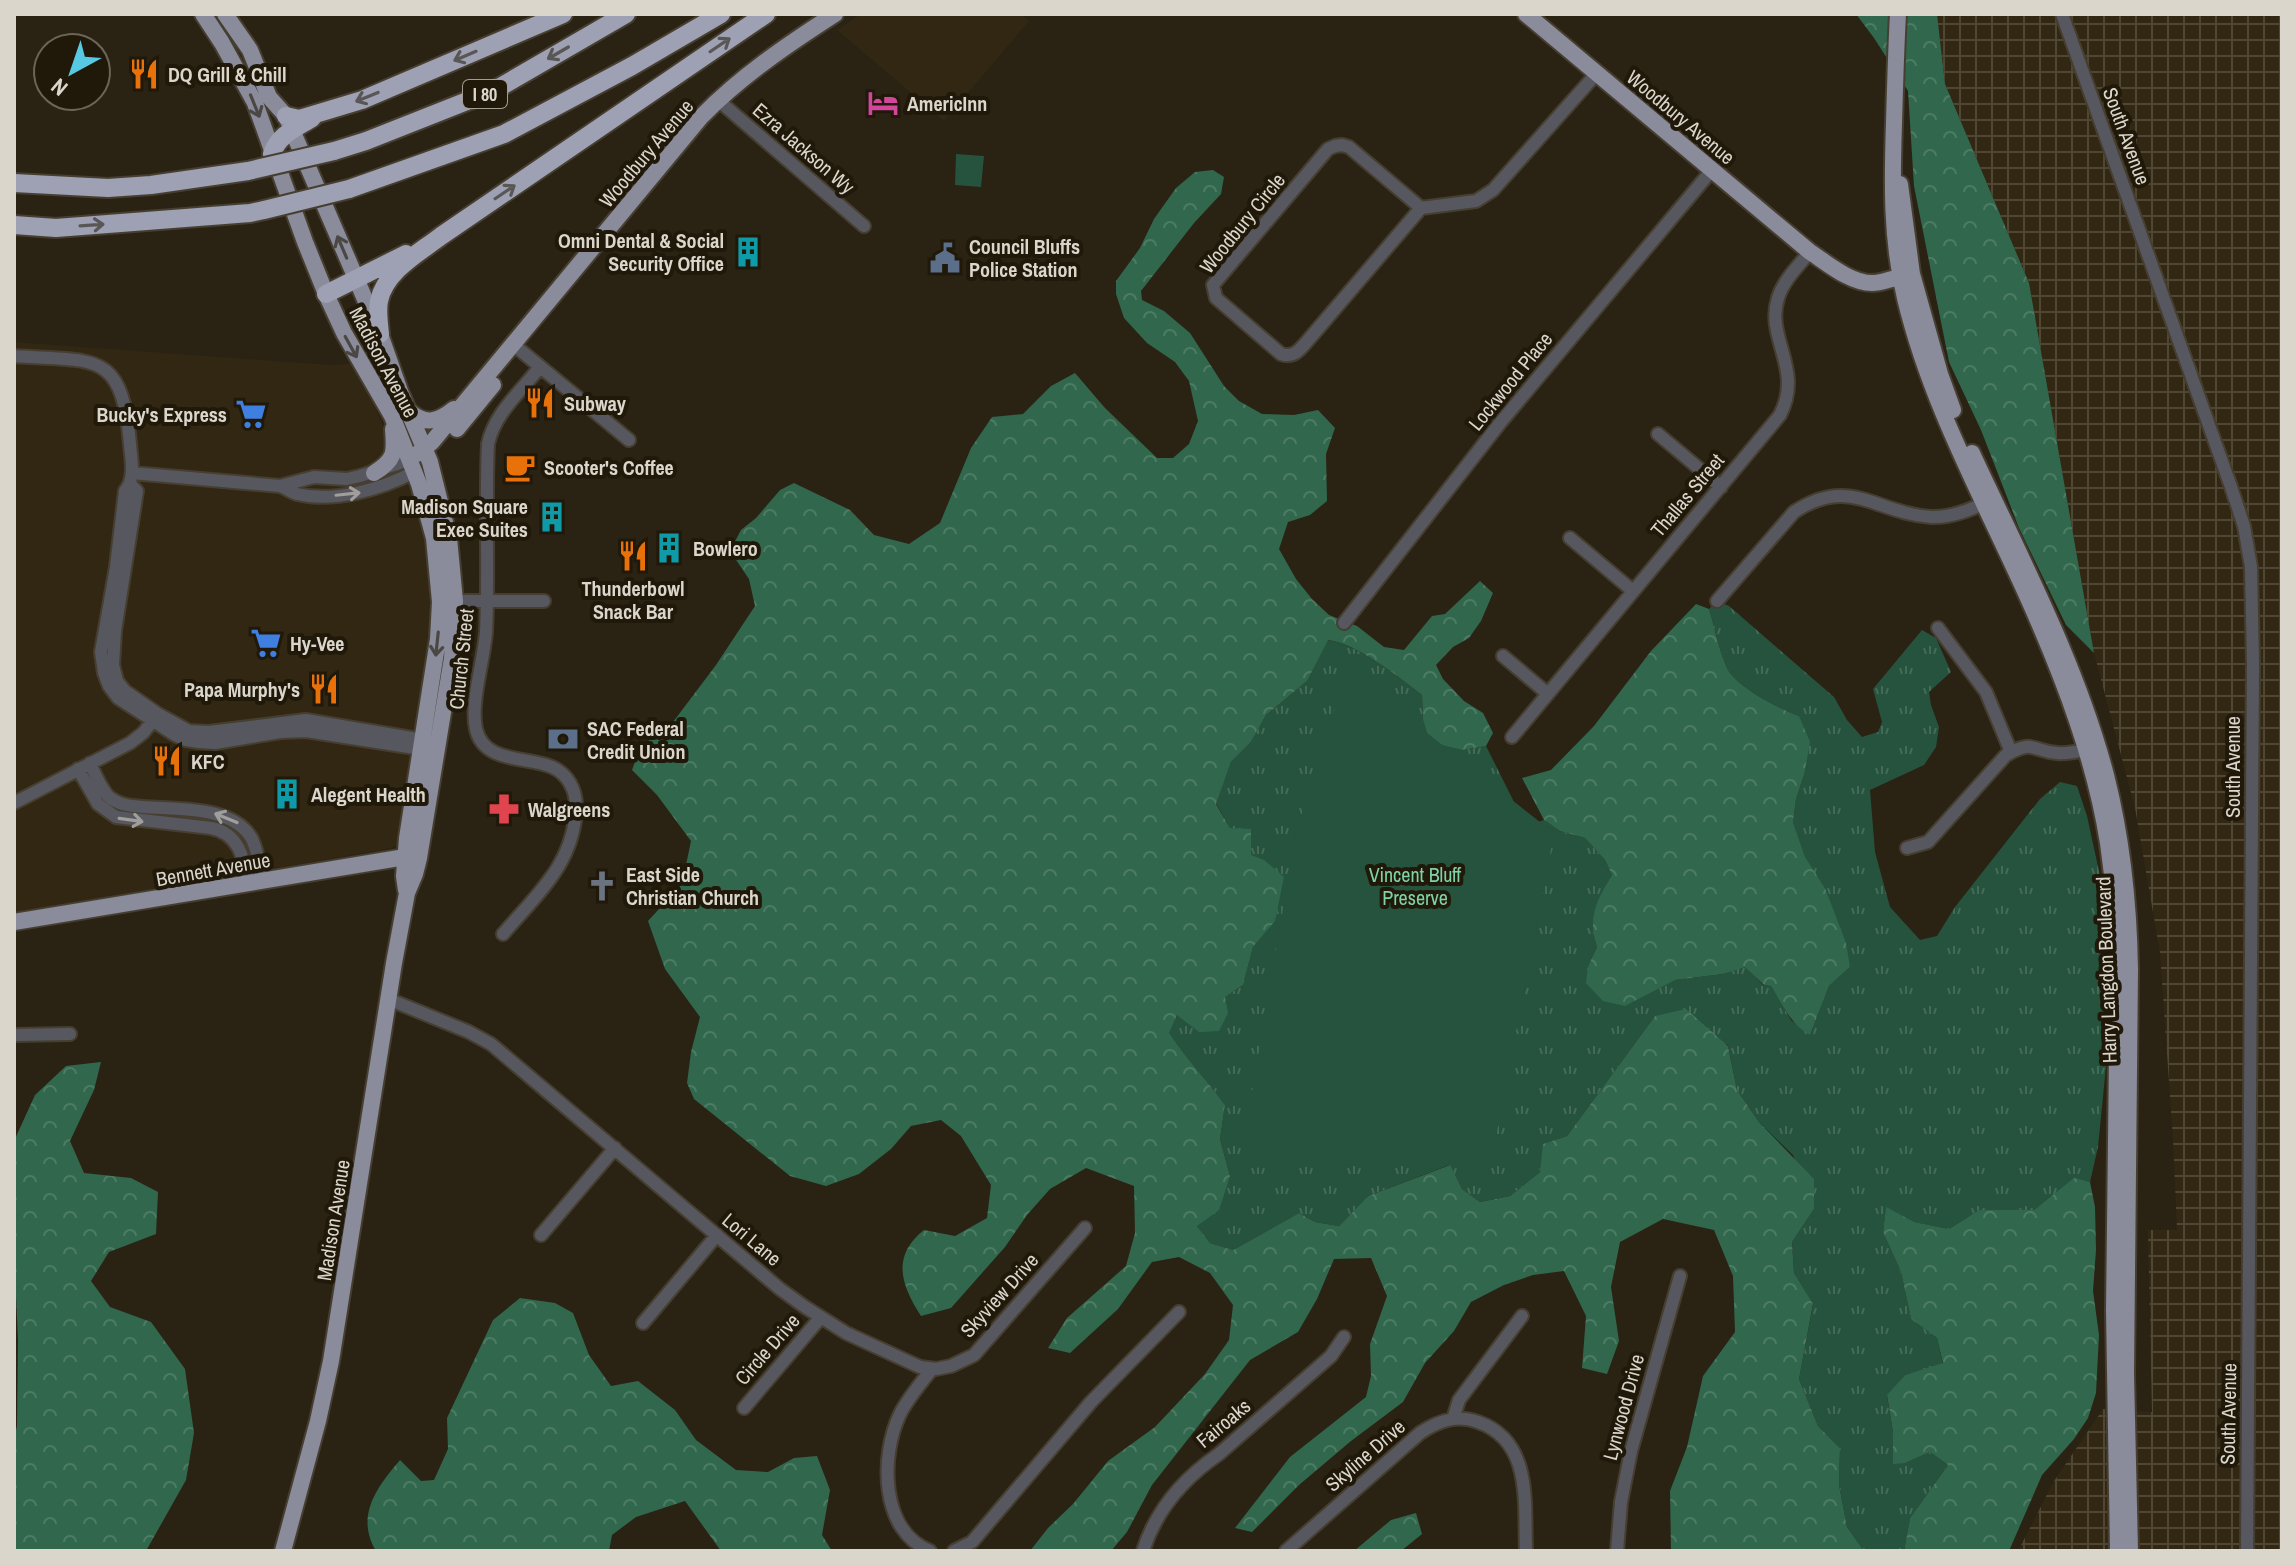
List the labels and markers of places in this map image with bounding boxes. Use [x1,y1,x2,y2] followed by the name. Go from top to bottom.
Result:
[127,57,161,91] restaurant icon: DQ Grill & Chill
[168,61,286,88] place label: DQ Grill & Chill
[866,86,900,120] hotel icon: AmericInn
[907,90,987,117] place label: AmericInn
[558,227,724,277] place label: Omni Dental & Social Security Office
[969,233,1080,283] place label: Council Bluffs Police Station
[731,235,765,269] building icon: Omni Dental & Social Security Office
[928,241,962,275] public building icon: Council Bluffs Police Station
[523,386,557,420] restaurant icon: Subway
[564,390,627,417] place label: Subway
[234,397,268,431] supermarket icon: Bucky's Express
[96,401,227,428] place label: Bucky's Express
[503,450,537,484] cafe icon: Scooter's Coffee
[544,454,674,481] place label: Scooter's Coffee
[401,493,528,543] place label: Madison Square Exec Suites
[535,500,569,534] building icon: Madison Square Exec Suites
[652,531,686,565] building icon: Bowlero
[693,535,758,562] place label: Bowlero
[616,539,650,573] restaurant icon: Thunderbowl Snack Bar
[582,575,684,625] place label: Thunderbowl Snack Bar
[249,626,283,660] supermarket icon: Hy-Vee
[290,630,344,657] place label: Hy-Vee
[307,672,341,706] restaurant icon: Papa Murphy's
[184,676,300,703] place label: Papa Murphy's
[587,715,685,765] place label: SAC Federal Credit Union
[546,722,580,756] bank icon: SAC Federal Credit Union
[150,744,184,778] restaurant icon: KFC
[191,748,225,775] place label: KFC
[270,777,304,811] building icon: Alegent Health
[311,781,426,808] place label: Alegent Health
[487,792,521,826] pharmacy icon: Walgreens
[528,796,610,823] place label: Walgreens
[626,861,759,911] place label: East Side Christian Church
[585,869,619,903] church icon: East Side Christian Church

